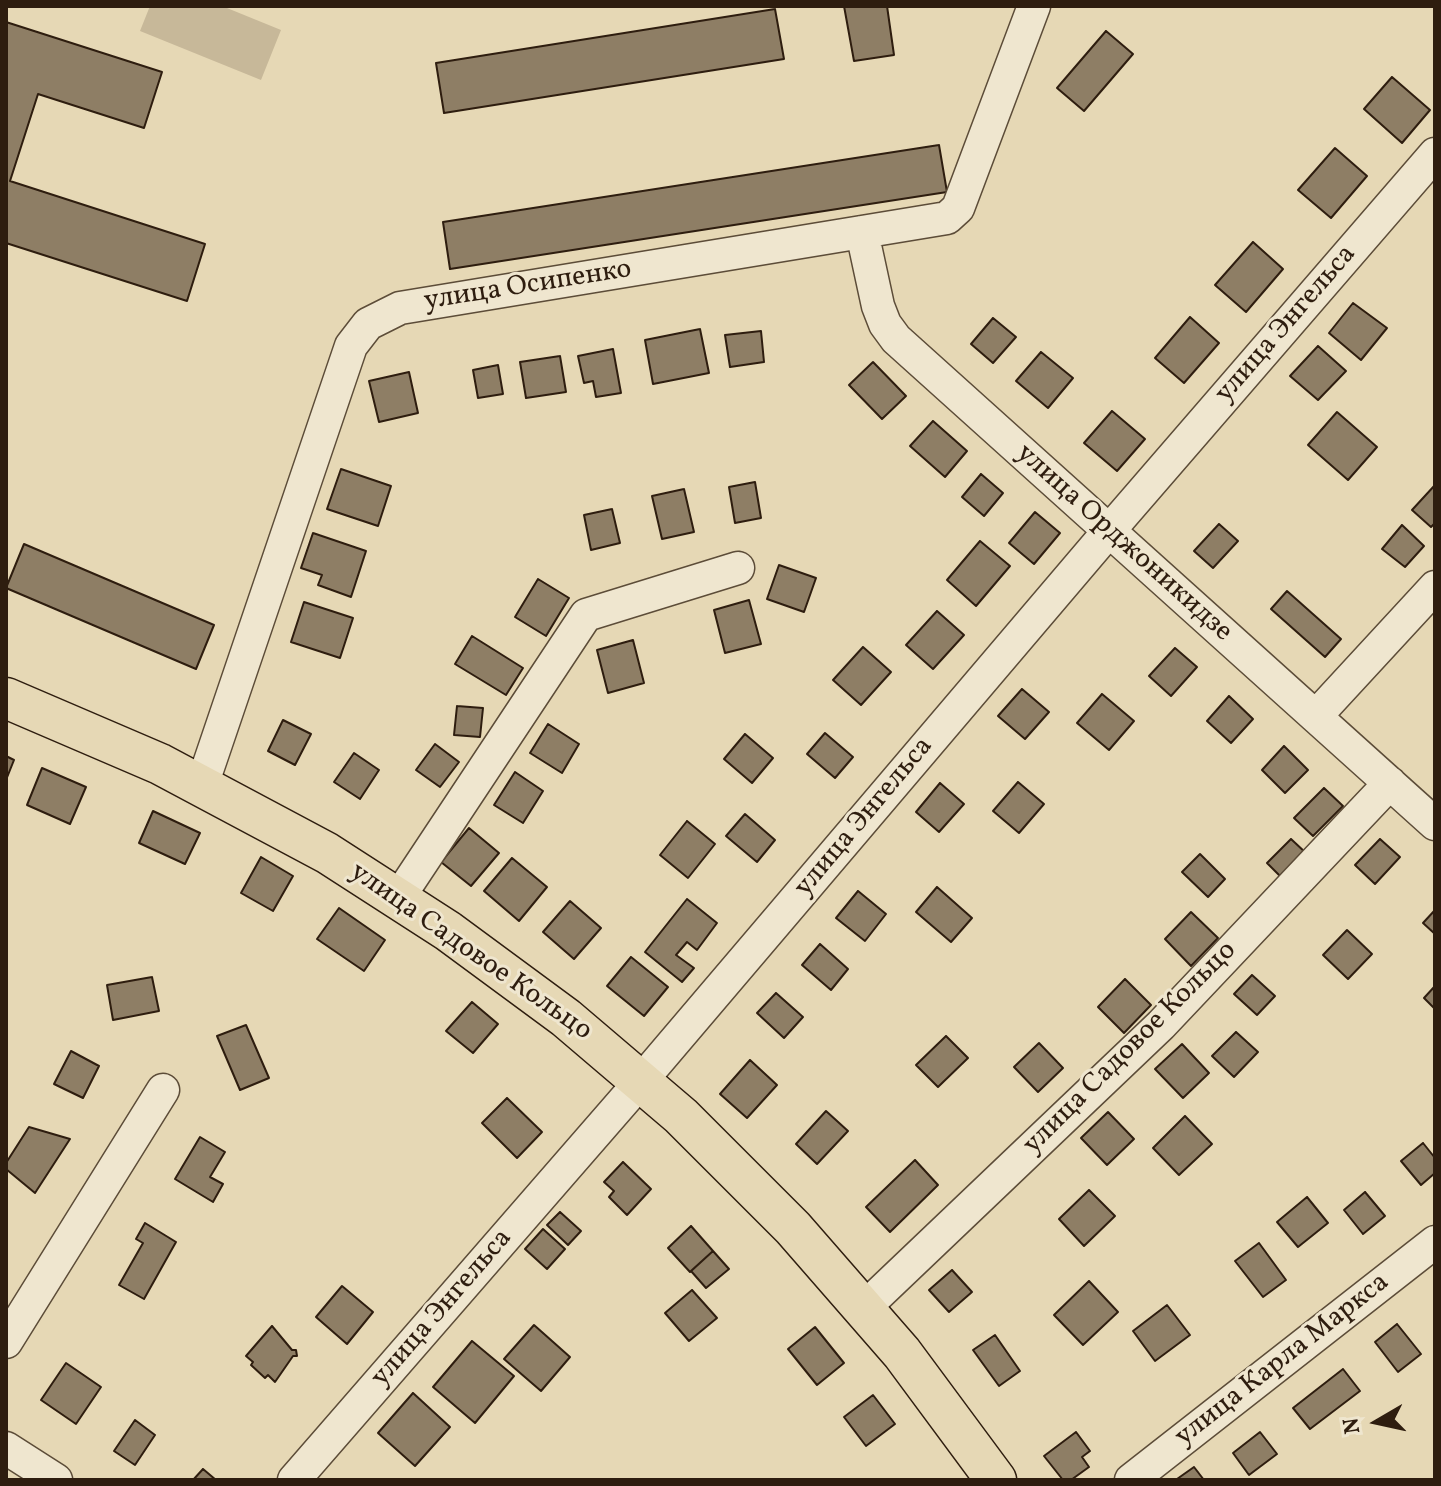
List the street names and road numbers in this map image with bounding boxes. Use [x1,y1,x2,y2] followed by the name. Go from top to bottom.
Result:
[1209,239,1365,411] street label: улица Энгельса
[422,254,634,320] street label: улица Осипенко
[1008,438,1238,650] street label: улица Орджоникидзе
[788,731,942,905] street label: улица Энгельса
[342,857,598,1049] street label: улица Садовое Кольцо
[1017,935,1245,1163] street label: улица Садовое Кольцо
[365,1223,521,1395] street label: улица Энгельса
[1169,1267,1397,1455] street label: улица Карла Маркса

